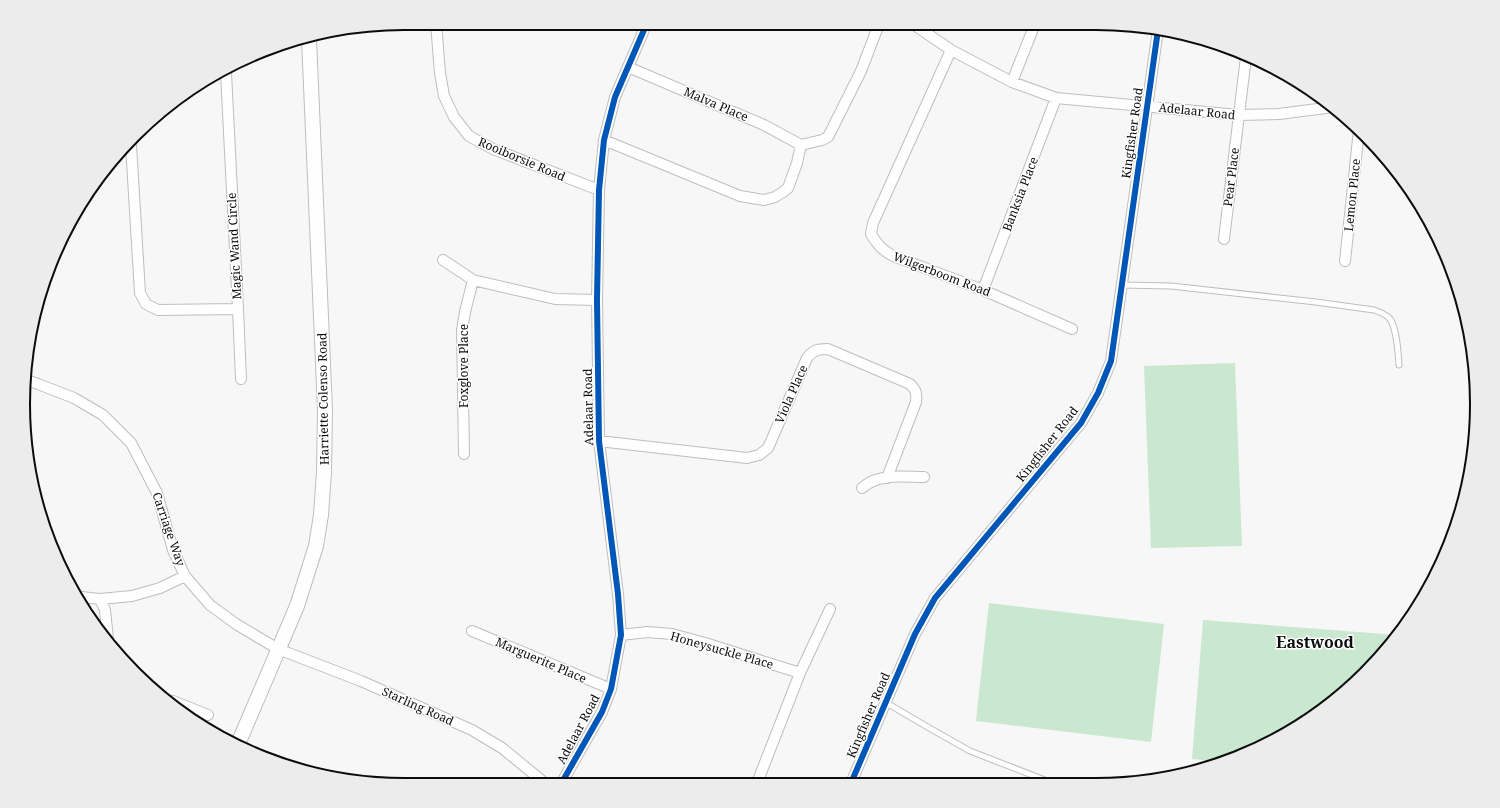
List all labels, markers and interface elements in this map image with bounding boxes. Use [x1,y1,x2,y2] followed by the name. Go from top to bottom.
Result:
[681,83,751,125] street label: Malva Place
[1117,86,1147,180] street label: Kingfisher Road
[1158,99,1237,124] street label: Adelaar Road
[476,133,569,185] street label: Rooiborsie Road
[1219,147,1243,207] street label: Pear Place
[998,154,1042,234] street label: Banksia Place
[1340,158,1364,232] street label: Lemon Place
[223,192,245,300] street label: Magic Wand Circle
[891,248,994,301] street label: Wilgerboom Road
[455,324,472,408] street label: Foxglove Place
[313,332,333,465] street label: Harriette Colenso Road
[771,362,811,426] street label: Viola Place
[579,368,597,446] street label: Adelaar Road
[1012,402,1082,485] street label: Kingfisher Road
[148,490,190,568] street label: Carriage Way
[668,627,776,673] street label: Honeysuckle Place
[1276,631,1355,653] district label: Eastwood
[493,633,589,687] street label: Marguerite Place
[842,669,894,760] street label: Kingfisher Road
[379,683,457,730] street label: Starling Road
[552,690,604,767] street label: Adelaar Road

